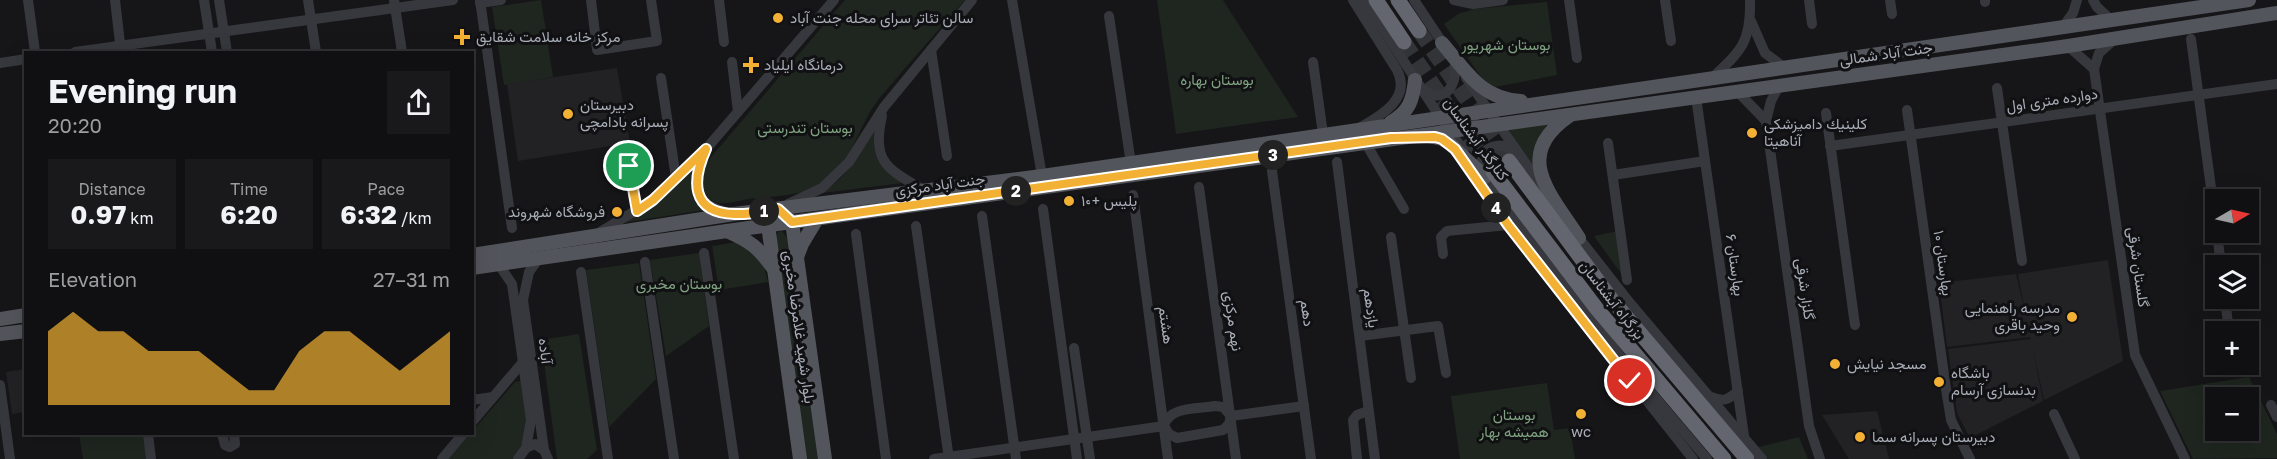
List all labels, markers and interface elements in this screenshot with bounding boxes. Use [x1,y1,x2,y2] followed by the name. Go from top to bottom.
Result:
[790,8,974,28] place label: سالن تئاتر سرای محله جنت آباد
[771,11,785,25] marker: سالن تئاتر سرای محله جنت آباد
[476,27,620,47] place label: مرکز خانه سلامت شقایق
[453,28,471,46] marker: مرکز خانه سلامت شقایق
[1461,35,1550,54] park label: بوستان شهریور
[1838,38,1934,70] street label: جنت آباد شمالی
[764,55,843,74] place label: درمانگاه ایلیاد
[742,56,760,74] marker: درمانگاه ایلیاد
[1180,70,1254,89] park label: بوستان بهاره
[48,71,237,110] text: Evening run
[387,71,450,134] button: share
[2005,84,2099,116] street label: دوارده متری اول
[1440,93,1513,184] street label: کنارگذر آبشناسان
[580,95,668,132] place label: دبیرستان پسرانه بادامچی
[561,107,575,121] marker: دبیرستان پسرانه بادامچی
[48,113,102,137] text: 20:20
[1764,114,1868,150] place label: كلينيك دامپزشكی آناهيتا
[757,118,853,138] park label: بوستان تندرستی
[1745,126,1759,140] marker: كلينيك دامپزشكی آناهيتا
[603,140,654,191] pin
[1258,140,1288,170] pin: 3
[1268,145,1278,165] text: 3
[612,149,645,182] icon: arrive
[894,169,986,201] street label: جنت آباد مرکزی
[1001,176,1031,206] pin: 2
[78,179,146,199] text: Distance
[230,179,268,199] text: Time
[367,179,405,199] text: Pace
[1011,181,1021,201] text: 2
[2205,189,2259,243] north arrow
[2205,189,2259,441] map controls
[1081,191,1137,211] place label: پلیس +۱۰
[1481,193,1511,223] pin: 4
[1062,194,1076,208] marker: پلیس +۱۰
[749,196,779,226] pin: 1
[1491,198,1501,218] text: 4
[70,199,126,230] text: 0.97
[220,199,278,230] text: 6:20
[340,199,397,230] text: 6:32
[760,201,768,221] text: 1
[508,202,605,221] place label: فروشگاه شهروند
[610,205,624,219] marker: فروشگاه شهروند
[126,208,154,228] text: km
[397,208,432,228] text: /km
[2122,226,2154,309] street label: گلستان شرقی
[1930,229,1957,297] street label: بهارستان ۱۰
[1722,233,1749,297] street label: بهارستان ۶
[778,249,820,405] street label: بلوار شهید غلامرضا مخبری
[2205,255,2259,309] button: layers
[1576,256,1649,343] street label: بزرگراه آبشناسان
[1791,257,1819,321] street label: گلزار شرقی
[48,267,137,291] text: Elevation
[373,267,450,291] text: 27–31 m
[636,274,722,294] park label: بوستان مخبری
[1358,287,1384,329] street label: یازدهم
[1219,290,1247,352] street label: نهم مرکزی
[1295,298,1319,328] street label: دهم
[1965,298,2060,335] place label: مدرسه راهنمایی وحید باقری
[1153,305,1179,345] street label: هشتم
[2065,310,2079,324] marker: مدرسه راهنمایی وحید باقری
[2205,321,2259,375] button: +
[534,337,557,367] street label: آباده
[1847,354,1926,374] place label: مسجد نیایش
[1604,355,1655,406] pin
[1828,357,1842,371] marker: مسجد نیایش
[1951,363,2036,400] place label: باشگاه بدنسازی آرسام
[1613,364,1646,397] icon: check
[1932,375,1946,389] marker: باشگاه بدنسازی آرسام
[2205,387,2259,441] button: −
[1478,405,1549,441] park label: بوستان همیشه بهار
[1574,407,1588,421] marker: wc
[1571,422,1591,440] place label: wc
[1872,427,1995,447] place label: دبیرستان پسرانه سما
[1853,430,1867,444] marker: دبیرستان پسرانه سما

